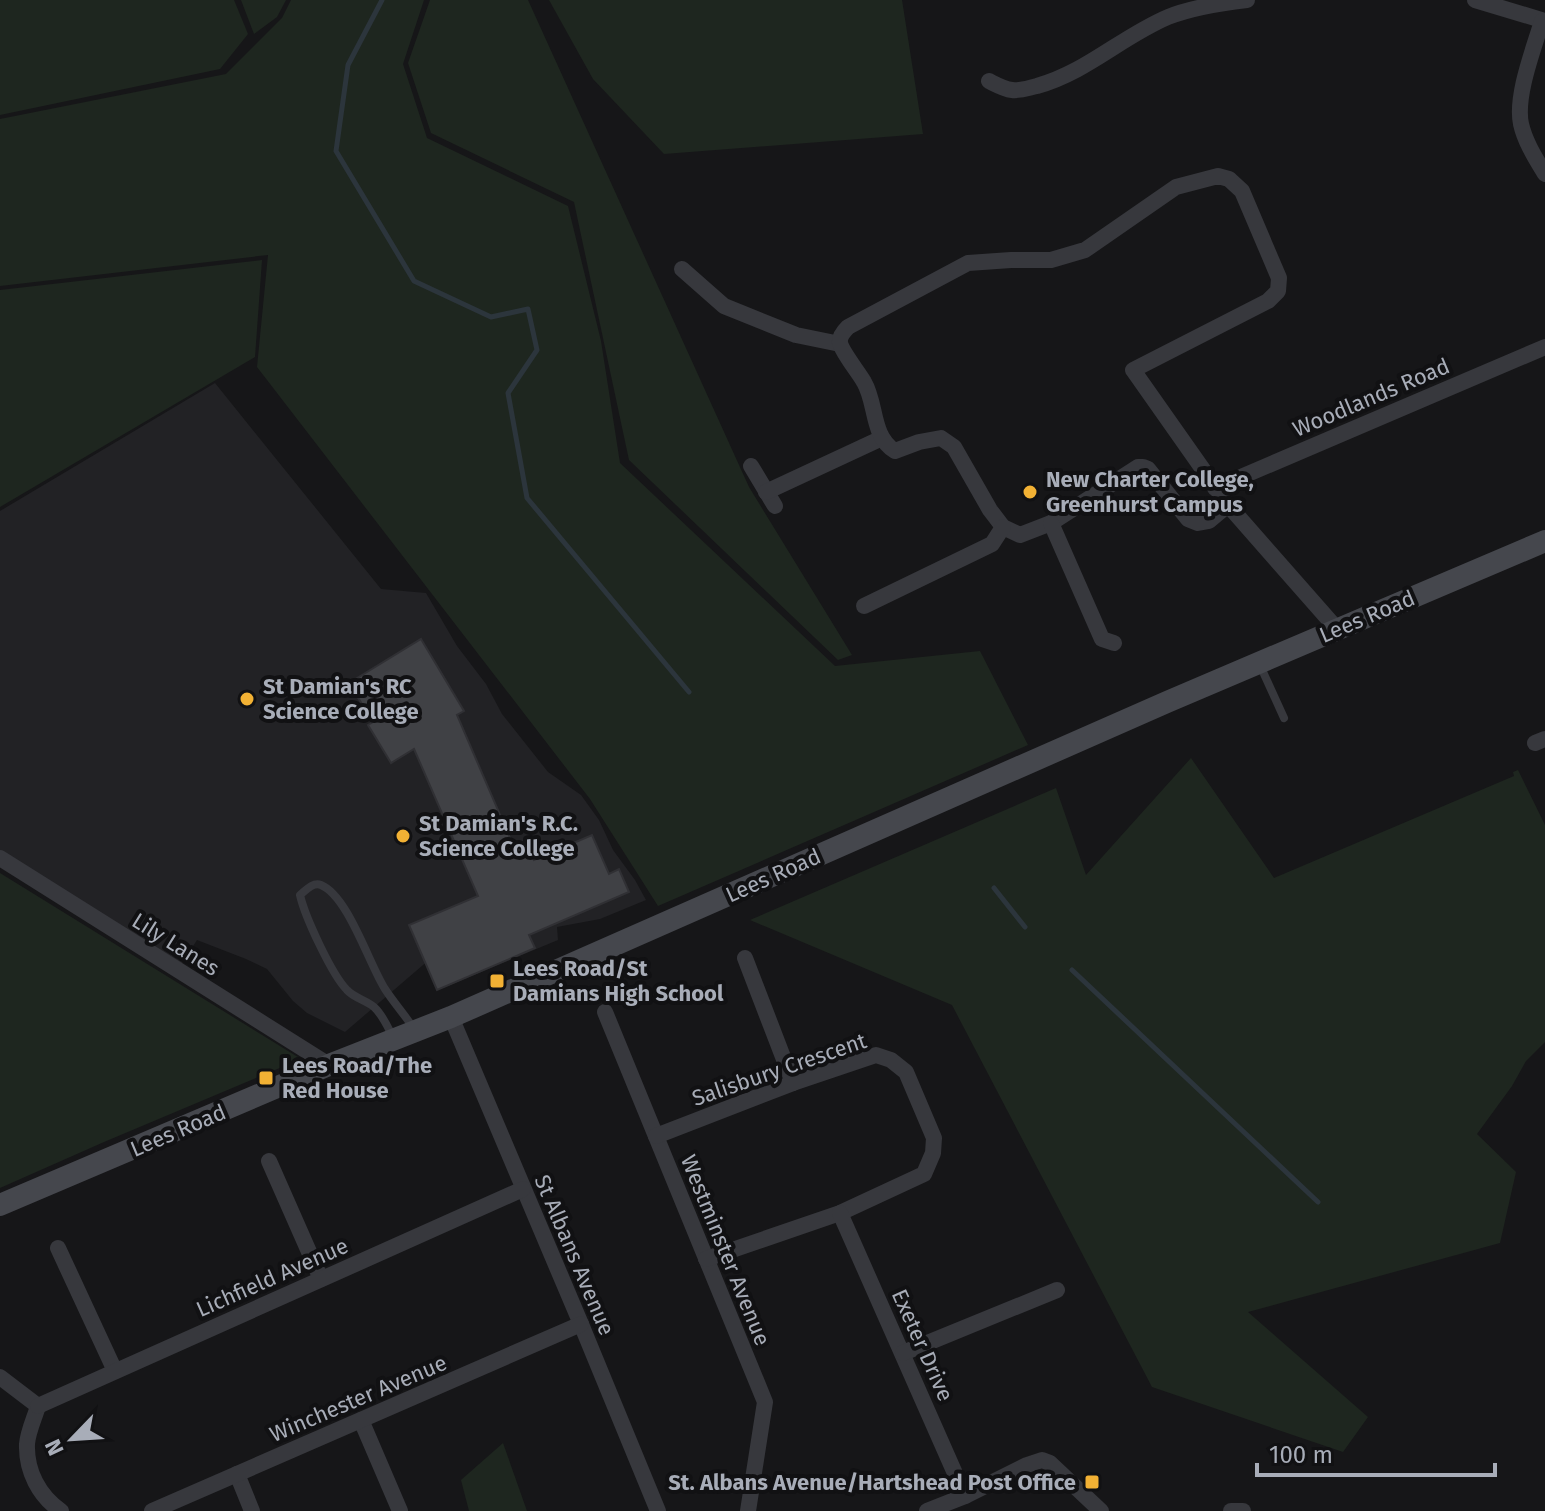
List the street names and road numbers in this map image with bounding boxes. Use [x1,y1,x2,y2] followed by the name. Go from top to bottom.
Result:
[1289,352,1454,443] street label: Woodlands Road
[1315,584,1419,649] street label: Lees Road
[721,843,825,908] street label: Lees Road
[127,907,224,982] street label: Lily Lanes
[688,1027,870,1112] street label: Salisbury Crescent
[126,1098,230,1163] street label: Lees Road
[675,1151,776,1350] street label: Westminster Avenue
[529,1171,621,1339] street label: St Albans Avenue
[192,1232,352,1323] street label: Lichfield Avenue
[886,1285,959,1405] street label: Exeter Drive
[266,1349,451,1448] street label: Winchester Avenue

